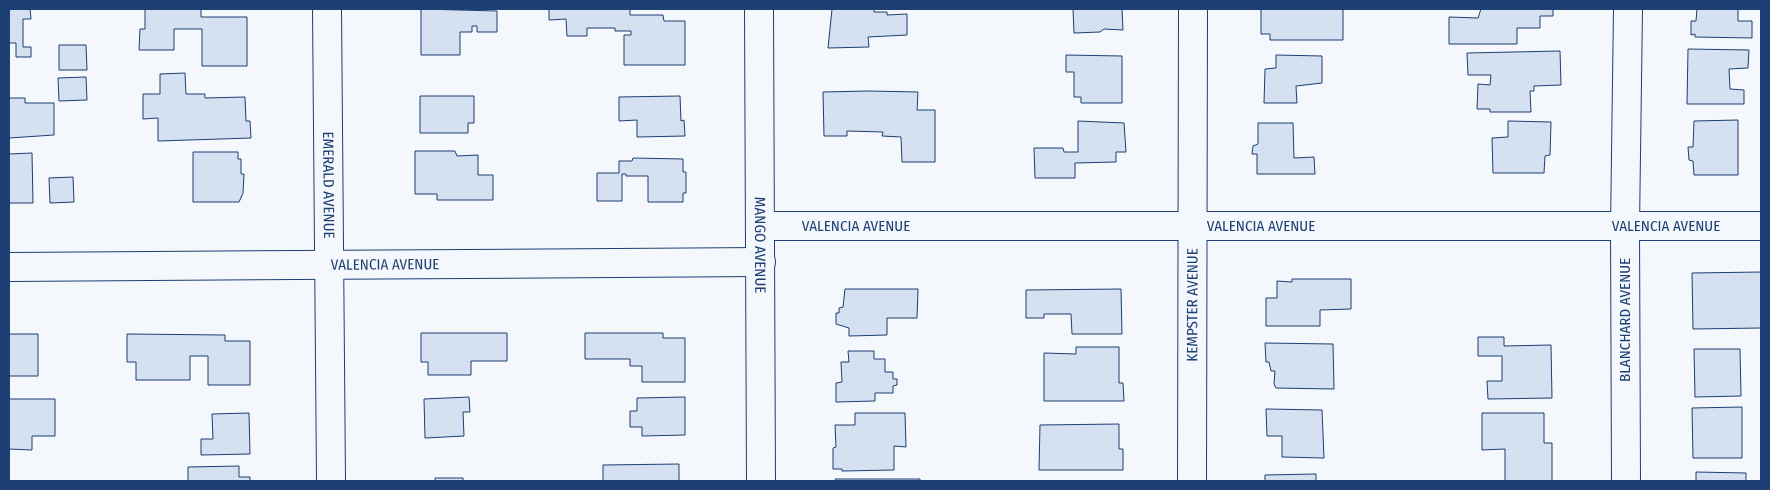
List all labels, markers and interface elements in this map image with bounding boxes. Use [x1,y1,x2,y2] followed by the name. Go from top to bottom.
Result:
[319,131,338,239] street label: EMERALD AVENUE
[751,197,769,293] street label: MANGO AVENUE
[802,217,910,235] street label: VALENCIA AVENUE
[1207,217,1315,235] street label: VALENCIA AVENUE
[1612,217,1720,235] street label: VALENCIA AVENUE
[1183,248,1201,362] street label: KEMPSTER AVENUE
[331,255,439,274] street label: VALENCIA AVENUE
[1616,258,1634,382] street label: BLANCHARD AVENUE

